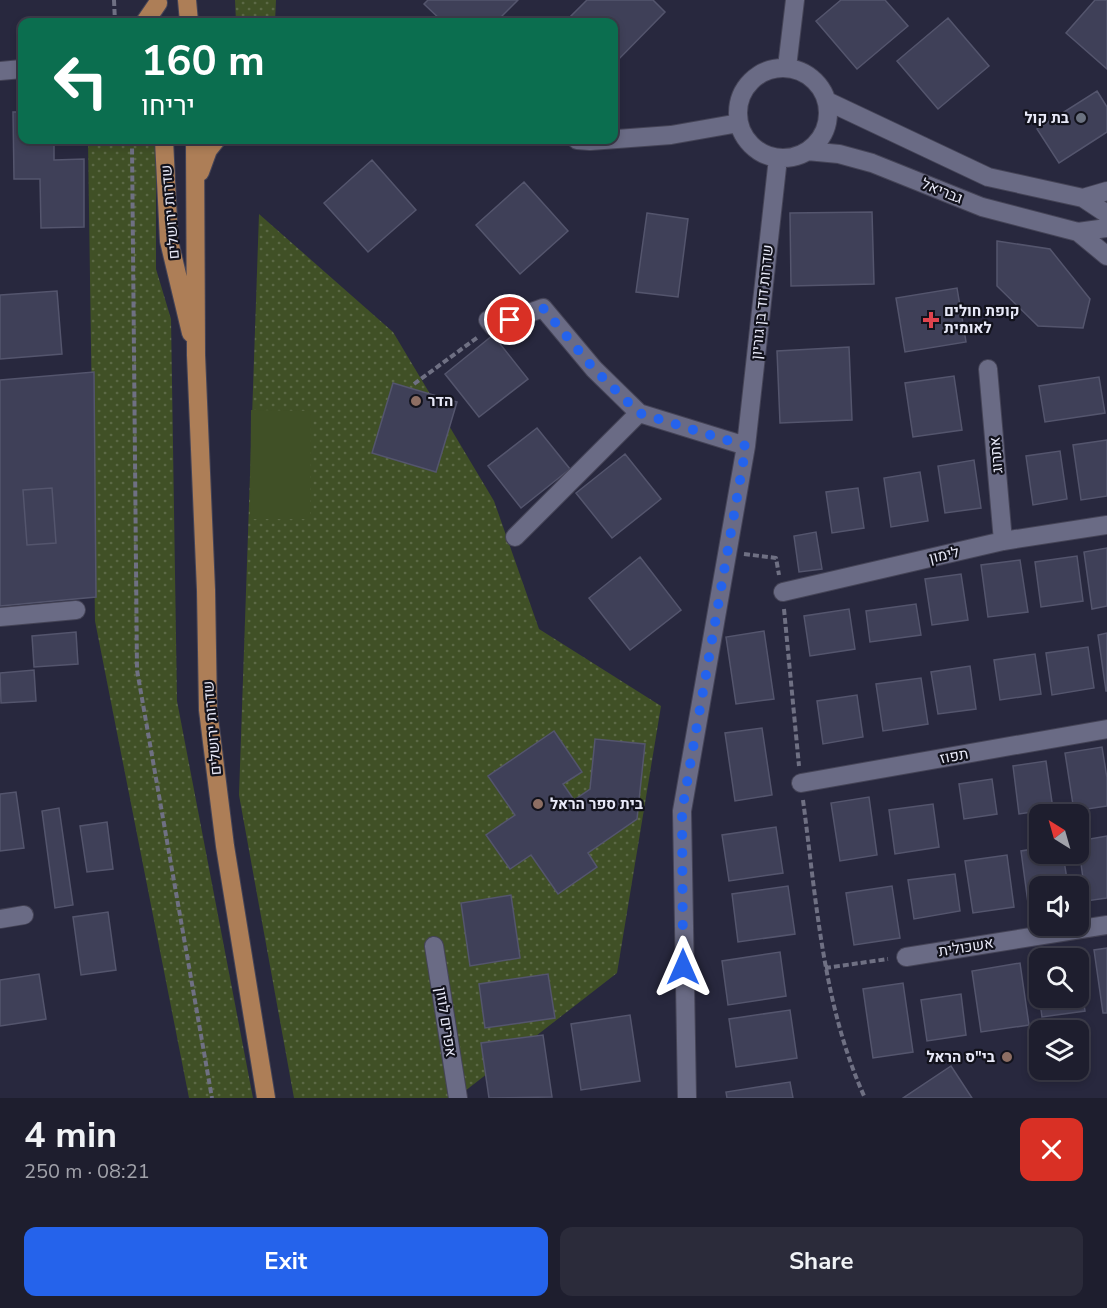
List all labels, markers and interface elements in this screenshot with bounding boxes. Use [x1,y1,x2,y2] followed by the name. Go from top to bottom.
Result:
[141,33,265,90] text: 160 m
[42,42,120,120] icon: left
[141,88,195,125] text: יריחו
[1024,108,1069,128] place label: בת קול
[1074,111,1088,125] marker: בת קול
[156,164,184,260] street label: שדרות ירושלים
[918,174,966,208] street label: גבריאל
[746,243,778,361] street label: שדרות דוד בן גוריון
[484,294,535,345] pin
[944,301,1019,338] place label: קופת חולים לאומית
[493,303,526,336] icon: arrive
[922,311,940,329] marker: קופת חולים לאומית
[428,391,453,411] place label: הדר
[409,394,423,408] marker: הדר
[984,436,1008,474] street label: אתרוג
[927,542,961,568] street label: לימון
[198,680,226,776] street label: שדרות ירושלים
[938,744,970,768] street label: תפוז
[550,794,643,814] place label: בית ספר הראל
[531,797,545,811] marker: בית ספר הראל
[1029,804,1089,864] north arrow
[1029,804,1089,1080] map controls
[1029,876,1089,936] button: sound
[937,933,995,961] street label: אשכולית
[651,935,715,999] position arrow
[1029,948,1089,1008] button: search
[431,986,461,1058] street label: אפרים לוזון
[1029,1020,1089,1080] button: layers
[926,1047,995,1067] place label: בי"ס הראל
[1000,1050,1014,1064] marker: בי"ס הראל
[24,1111,117,1160] text: 4 min
[1020,1118,1083,1181] button: close
[24,1158,150,1185] text: 250 m · 08:21
[24,1227,548,1296] button: Exit
[560,1227,1083,1296] button: Share

